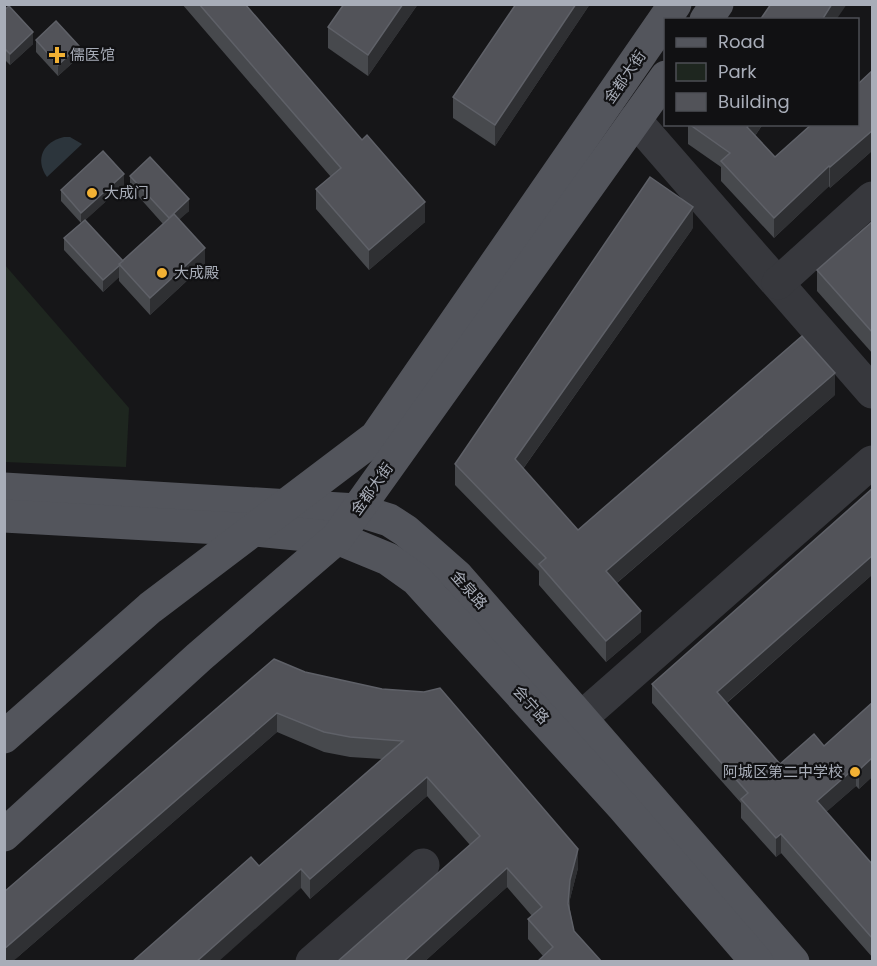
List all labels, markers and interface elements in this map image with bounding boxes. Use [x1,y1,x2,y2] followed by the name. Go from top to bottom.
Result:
[664,18,859,126] legend
[718,29,765,54] text: Road
[70,44,115,65] place label: 儒医馆
[48,46,66,64] marker: 儒医馆
[599,46,650,107] street label: 金都大街
[718,59,757,84] text: Park
[718,89,790,114] text: Building
[104,182,149,203] place label: 大成门
[85,186,99,200] marker: 大成门
[174,262,219,283] place label: 大成殿
[155,266,169,280] marker: 大成殿
[345,458,398,519] street label: 金都大街
[447,566,492,613] street label: 金泉路
[509,681,554,728] street label: 会宁路
[723,761,843,782] place label: 阿城区第二中学校
[848,765,862,779] marker: 阿城区第二中学校

